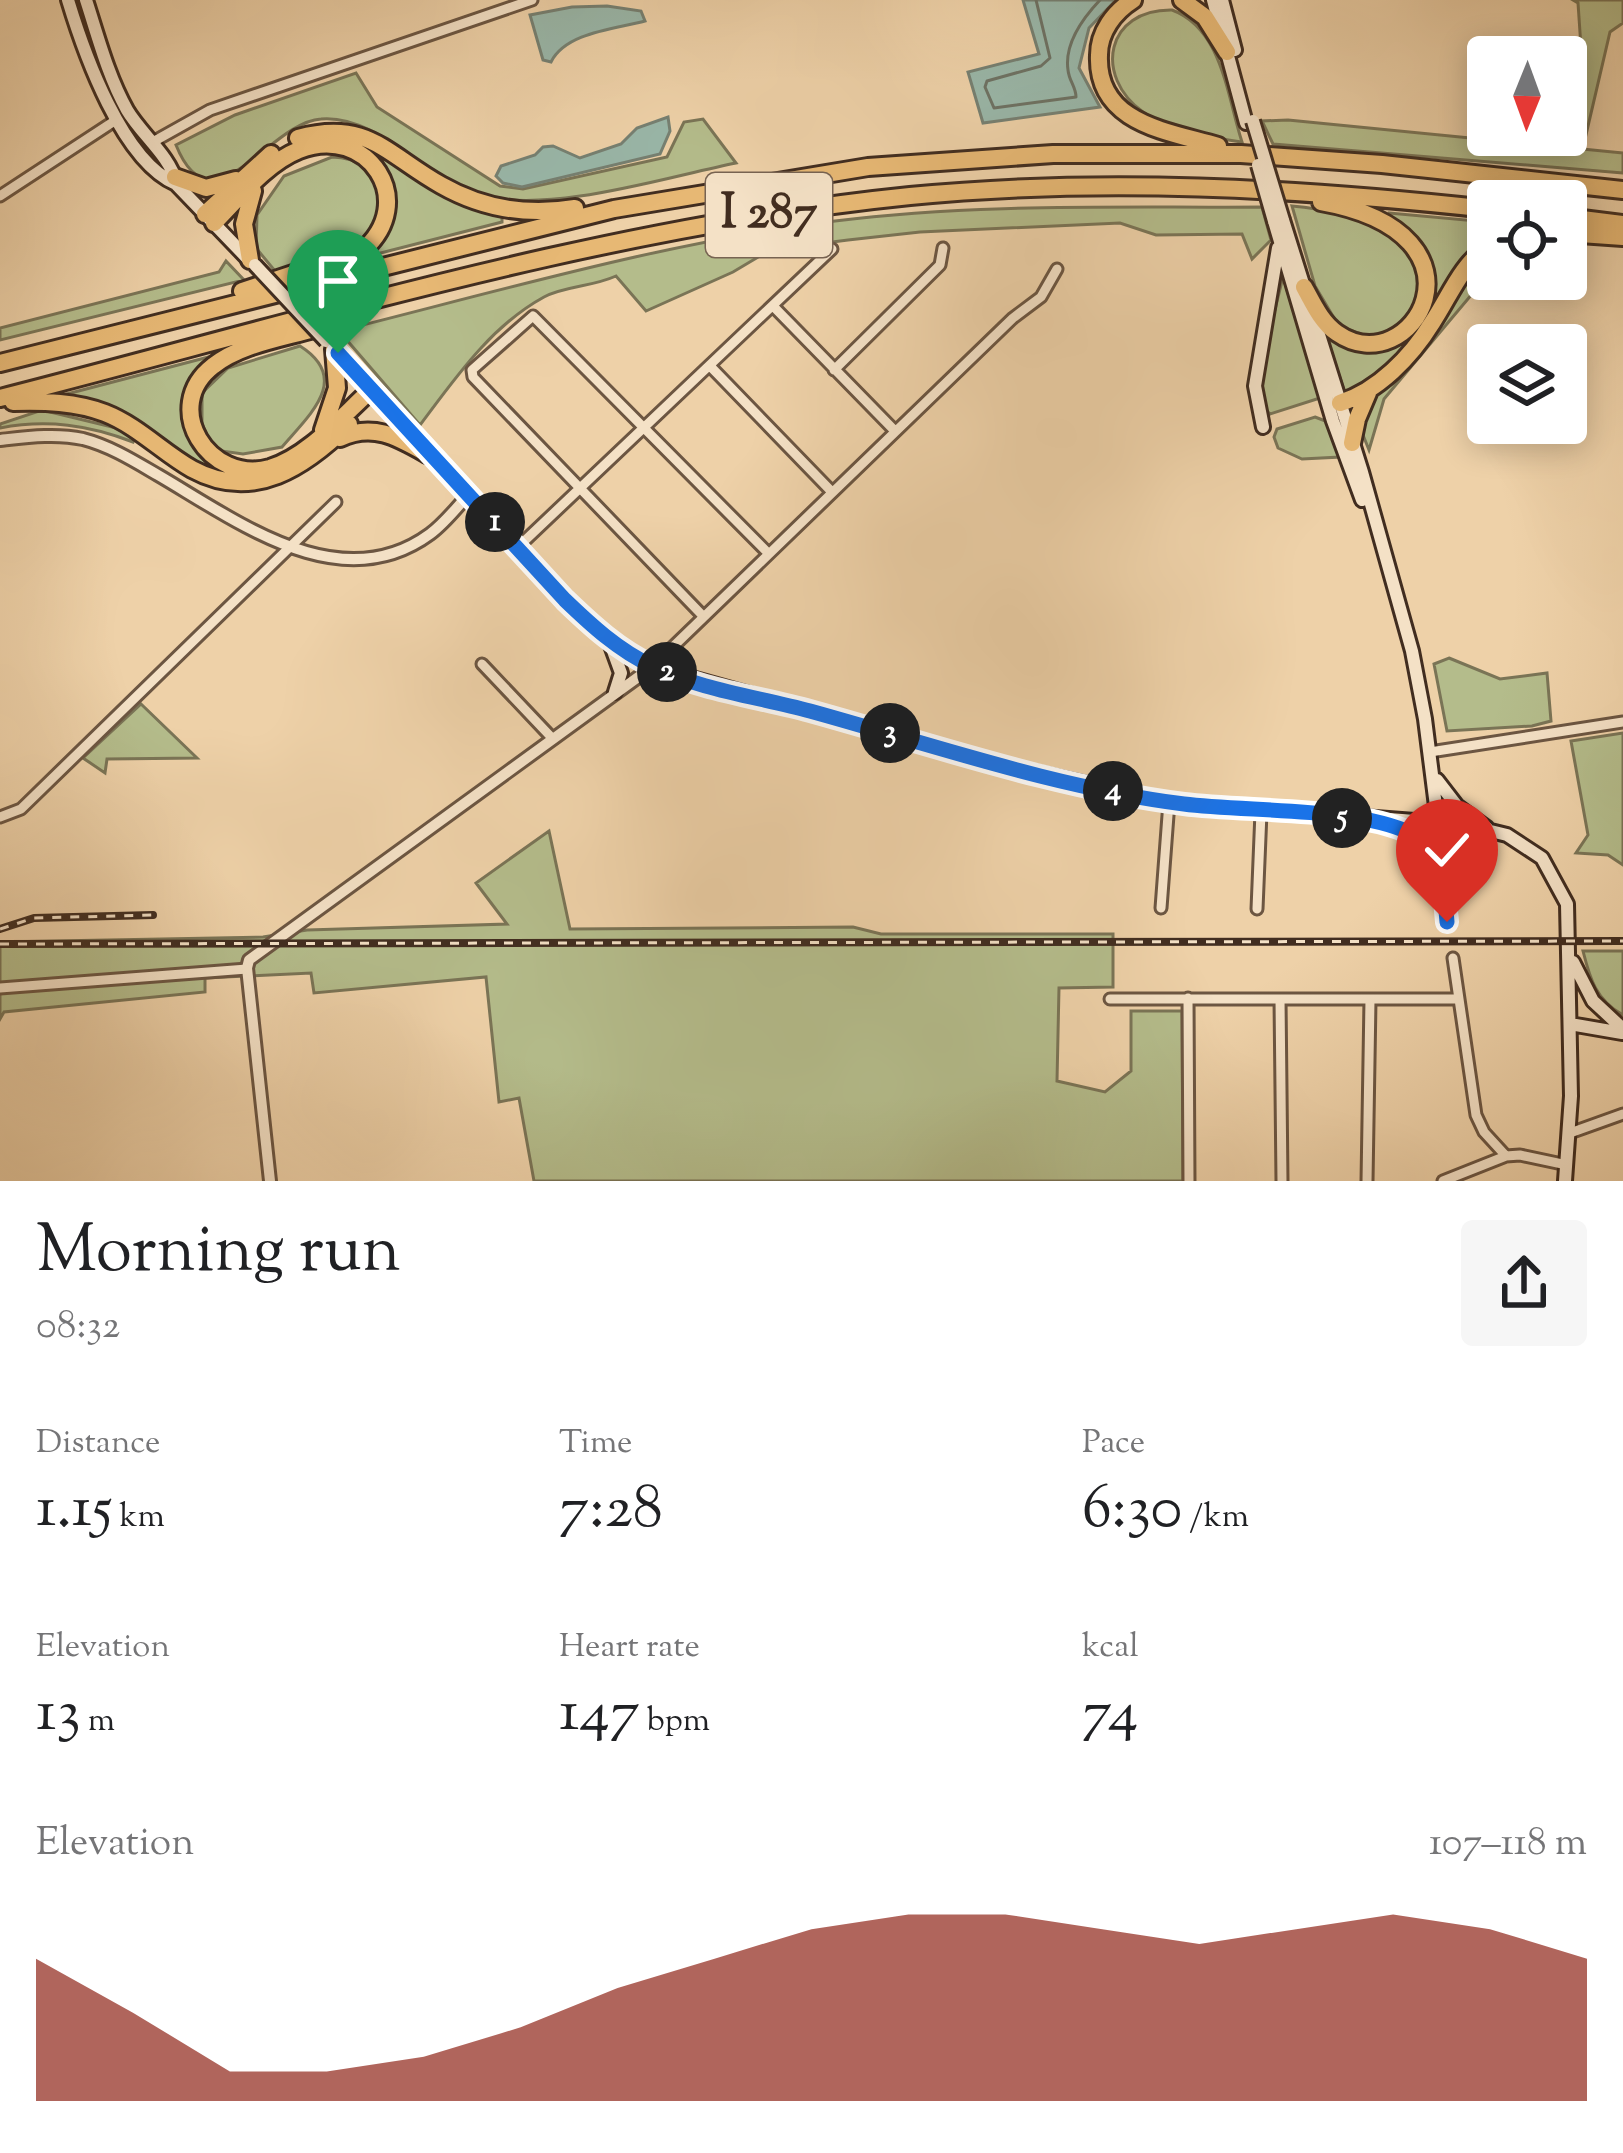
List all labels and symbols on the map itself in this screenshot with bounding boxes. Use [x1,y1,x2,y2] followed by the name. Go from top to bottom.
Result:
[1467,36,1587,156] north arrow
[706,173,832,257] road number: I 287
[287,230,389,353] pin
[465,492,525,552] pin: 1
[637,642,697,702] pin: 2
[860,703,920,763] pin: 3
[1083,761,1143,821] pin: 4
[1312,788,1372,848] pin: 5
[1396,799,1498,922] pin

